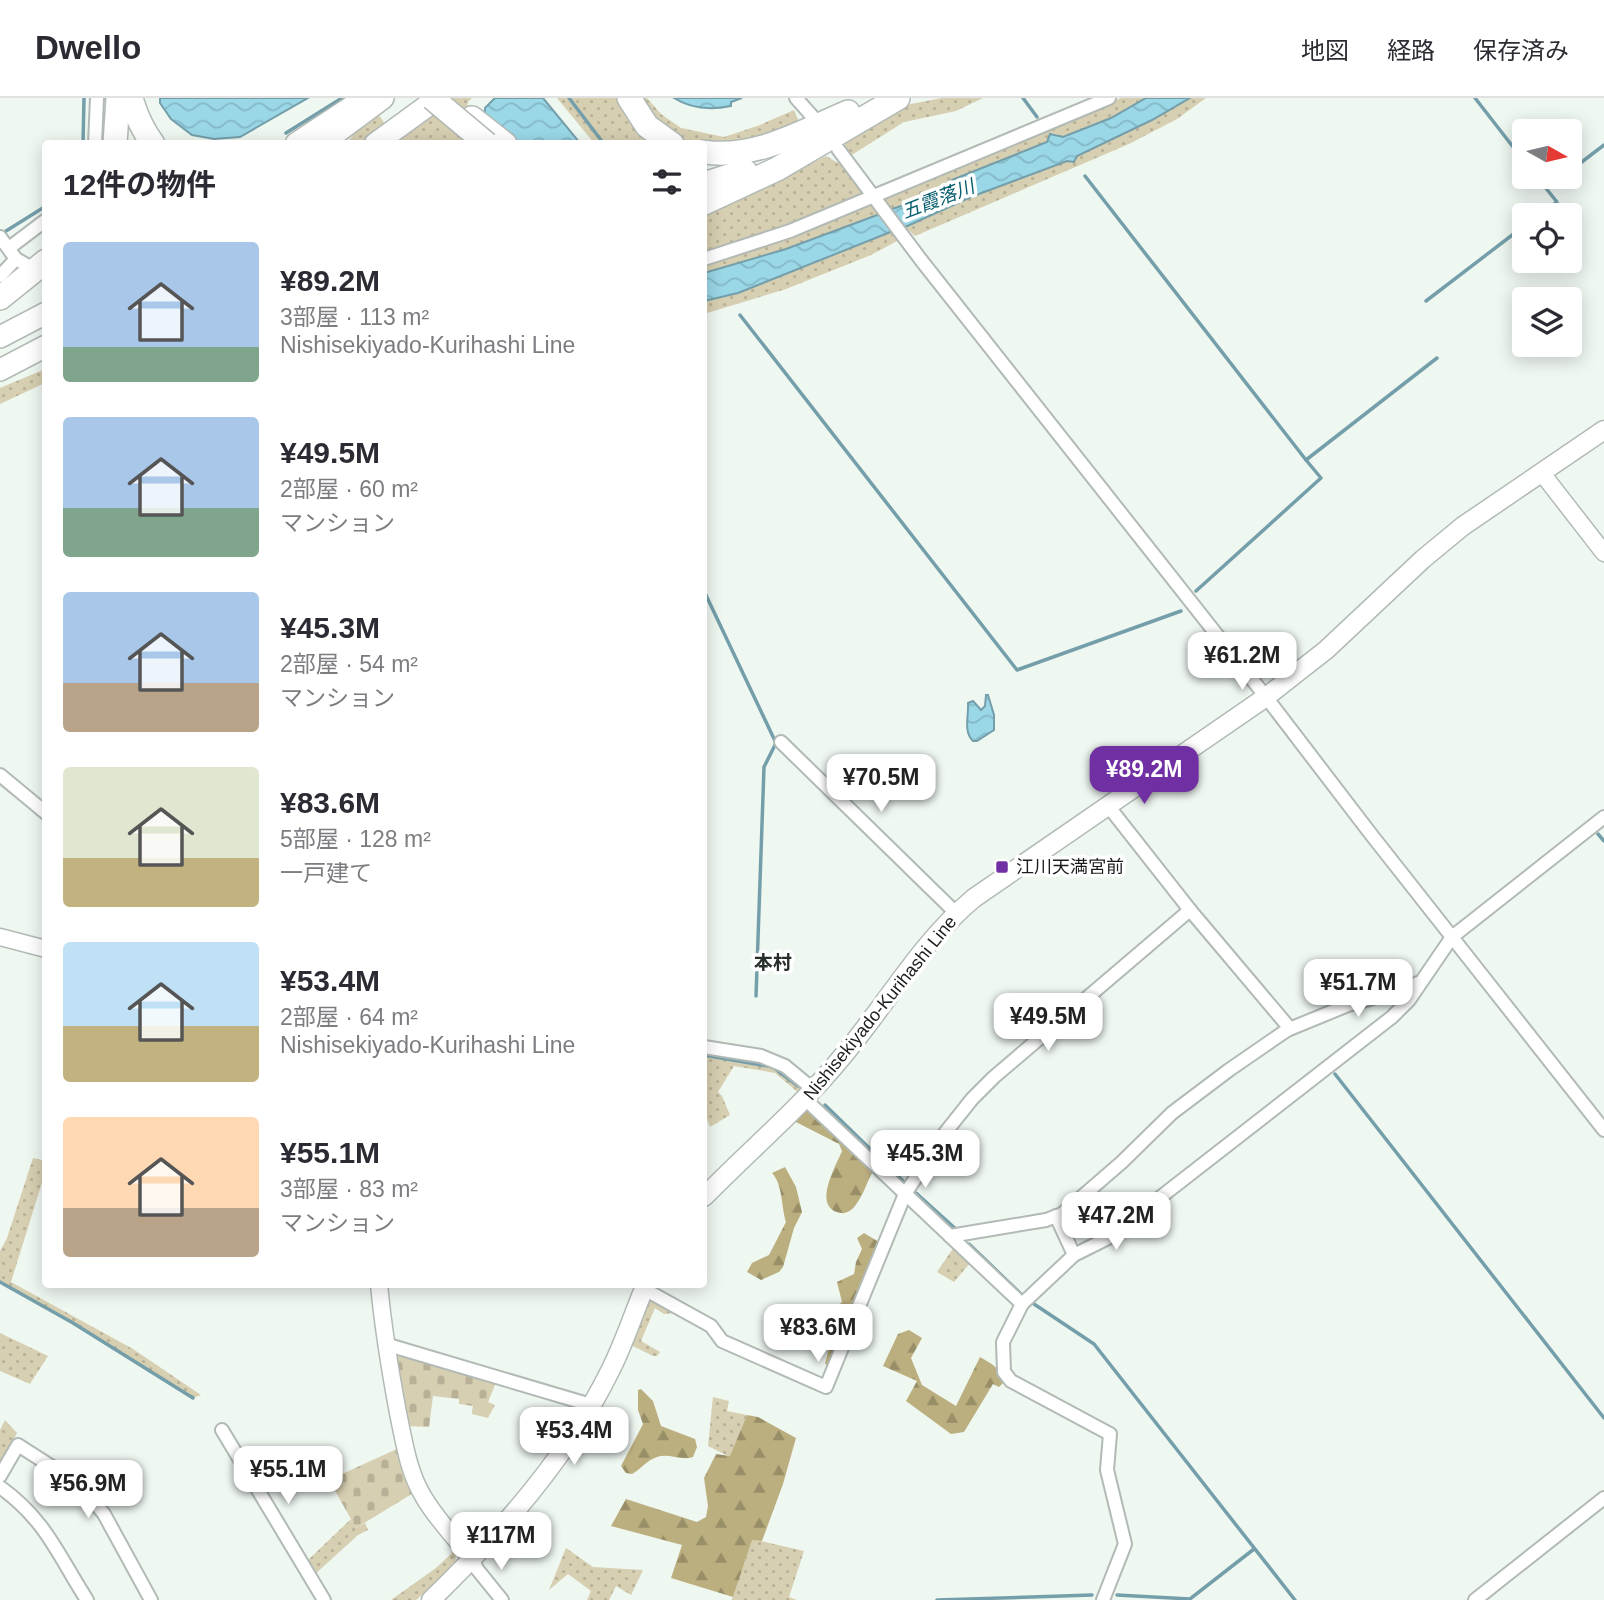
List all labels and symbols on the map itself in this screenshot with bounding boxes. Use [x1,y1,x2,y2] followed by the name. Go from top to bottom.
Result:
[1512,119,1582,189] north arrow
[899,175,979,222] water label: 五霞落川
[1185,632,1299,692] pin: ¥61.2M
[1087,746,1201,806] pin: ¥89.2M
[824,754,938,814] pin: ¥70.5M
[1016,857,1124,877] place label: 江川天満宮前
[994,859,1010,875] marker: 江川天満宮前
[800,912,960,1104] street label: Nishisekiyado-Kurihashi Line
[754,952,792,973] district label: 本村
[1301,960,1415,1019] pin: ¥51.7M
[991,993,1105,1053] pin: ¥49.5M
[868,1130,982,1190] pin: ¥45.3M
[1059,1192,1173,1252] pin: ¥47.2M
[761,1304,875,1364] pin: ¥83.6M
[517,1408,631,1467] pin: ¥53.4M
[231,1446,345,1506] pin: ¥55.1M
[31,1460,145,1520] pin: ¥56.9M
[452,1512,550,1572] pin: ¥117M

